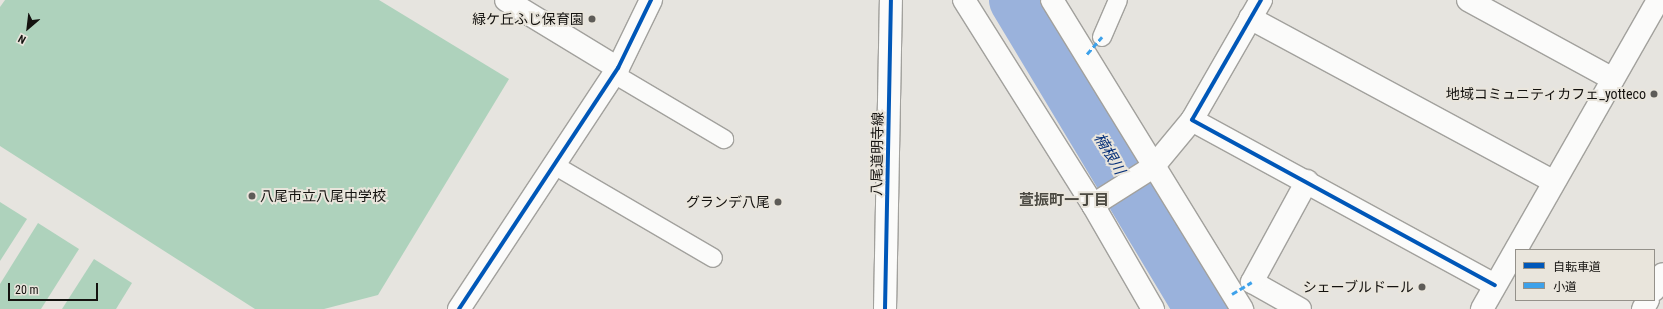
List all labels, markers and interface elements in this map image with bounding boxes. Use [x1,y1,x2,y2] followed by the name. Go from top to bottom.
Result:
[8,8,48,48] north arrow
[472,11,584,27] place label: 緑ケ丘ふじ保育園
[587,14,597,24] marker: 緑ケ丘ふじ保育園
[16,32,28,46] text: N
[1445,86,1646,102] place label: 地域コミュニティカフェ_yotteco
[1649,89,1659,99] marker: 地域コミュニティカフェ_yotteco
[868,112,886,196] street label: 八尾道明寺線
[1090,130,1128,178] water label: 楠根川
[260,188,386,204] place label: 八尾市立八尾中学校
[247,191,257,201] marker: 八尾市立八尾中学校
[1019,192,1109,210] district label: 萱振町一丁目
[686,194,770,210] place label: グランデ八尾
[773,197,783,207] marker: グランデ八尾
[1515,249,1655,301] legend
[1553,260,1601,274] text: 自転車道
[10,275,100,301] scale bar
[1302,279,1414,295] place label: シェーブルドール
[1553,280,1577,294] text: 小道
[1417,282,1427,292] marker: シェーブルドール
[15,283,39,297] text: 20 m

